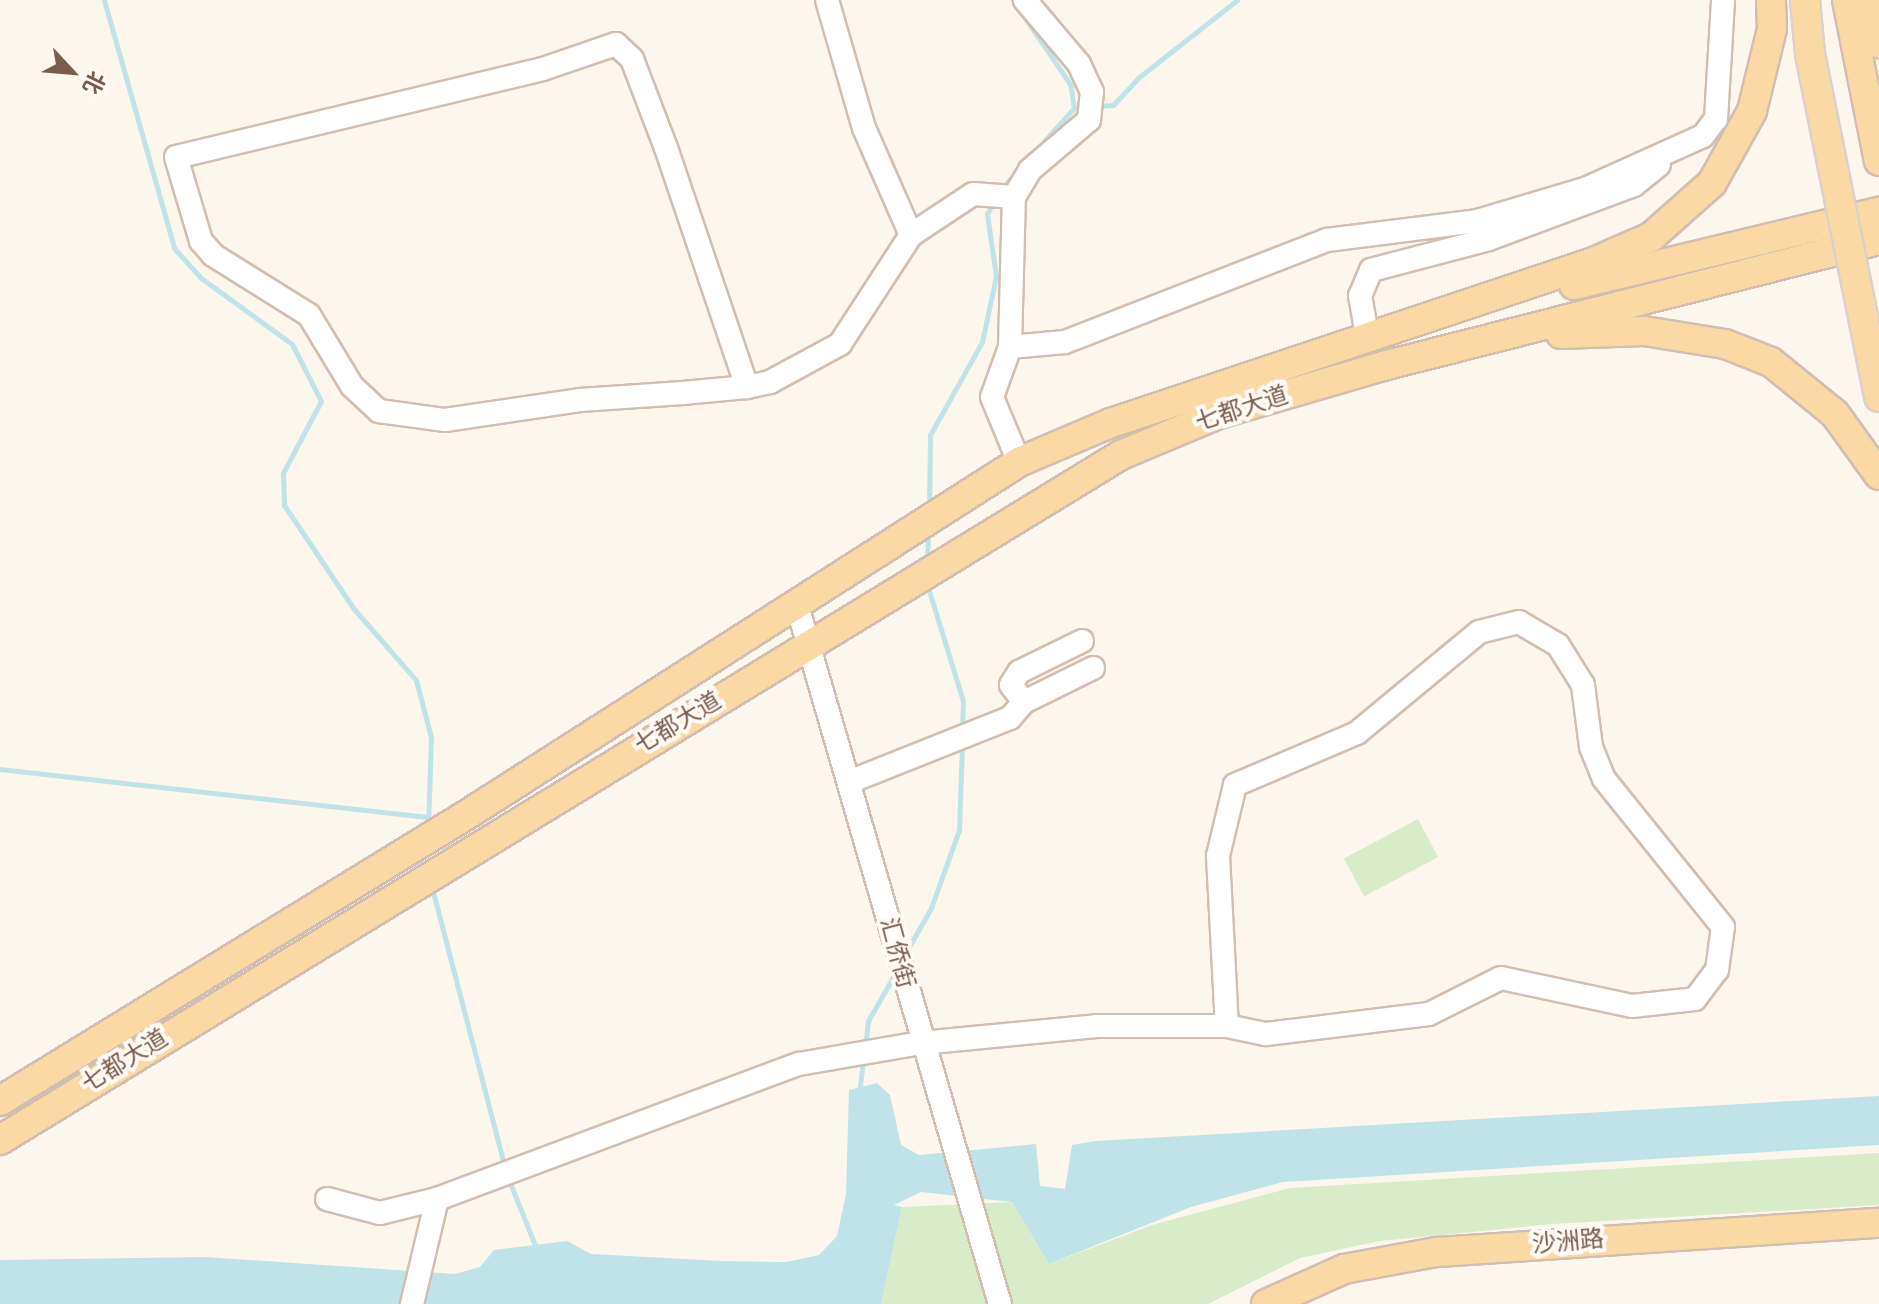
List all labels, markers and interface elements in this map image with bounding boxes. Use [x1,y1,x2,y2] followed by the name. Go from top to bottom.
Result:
[32,32,112,112] north arrow
[77,67,111,99] text: 北
[1192,380,1292,438] street label: 七都大道
[629,686,727,760] street label: 七都大道
[874,914,920,992] street label: 汇侨街
[77,1023,173,1099] street label: 七都大道
[1531,1225,1605,1259] street label: 沙洲路

